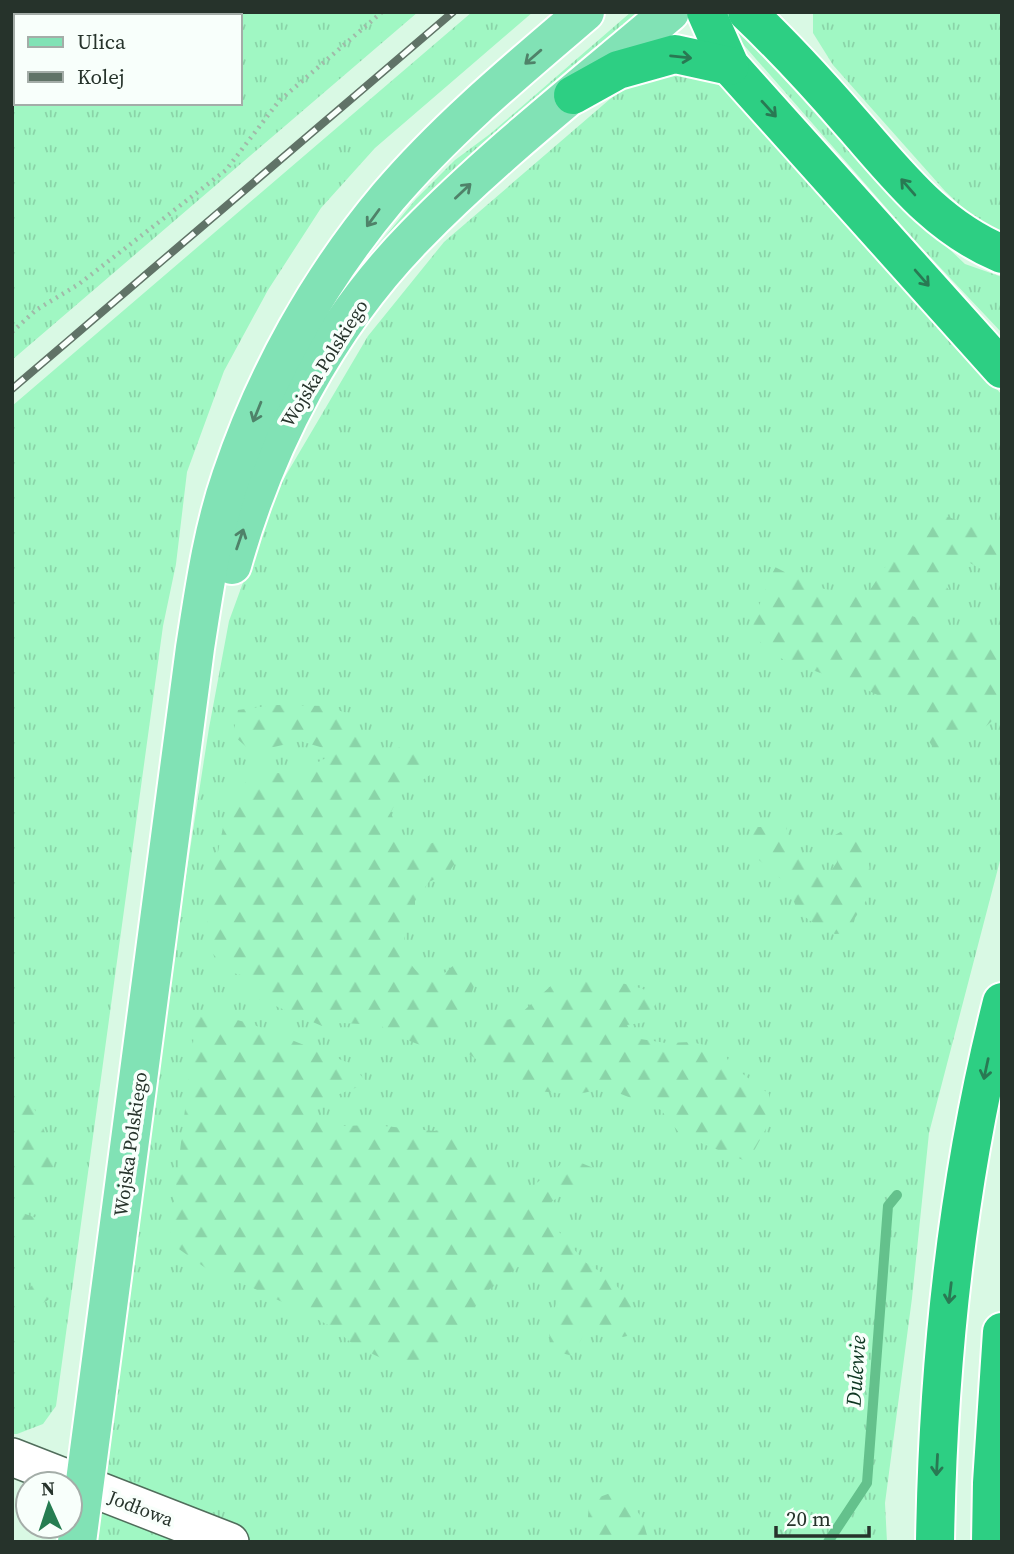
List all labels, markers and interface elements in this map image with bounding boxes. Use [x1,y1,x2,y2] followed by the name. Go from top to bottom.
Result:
[14,14,242,105] legend
[77,27,126,56] text: Ulica
[524,49,542,65] one-way arrow
[669,51,692,64] one-way arrow
[77,62,125,91] text: Kolej
[761,100,778,117] one-way arrow
[900,178,916,196] one-way arrow
[454,183,472,199] one-way arrow
[366,208,381,227] one-way arrow
[914,269,930,287] one-way arrow
[274,294,374,432] street label: Wojska Polskiego
[250,401,263,423] one-way arrow
[235,529,247,551] one-way arrow
[979,1057,993,1080] one-way arrow
[107,1070,153,1218] street label: Wojska Polskiego
[943,1281,956,1304] one-way arrow
[838,1334,872,1408] water label: Dulewie
[930,1453,943,1476] one-way arrow
[14,1470,84,1540] north arrow
[41,1475,56,1501] text: N
[104,1483,178,1532] street label: Jodłowa
[776,1494,869,1538] scale bar
[786,1504,831,1533] text: 20 m

